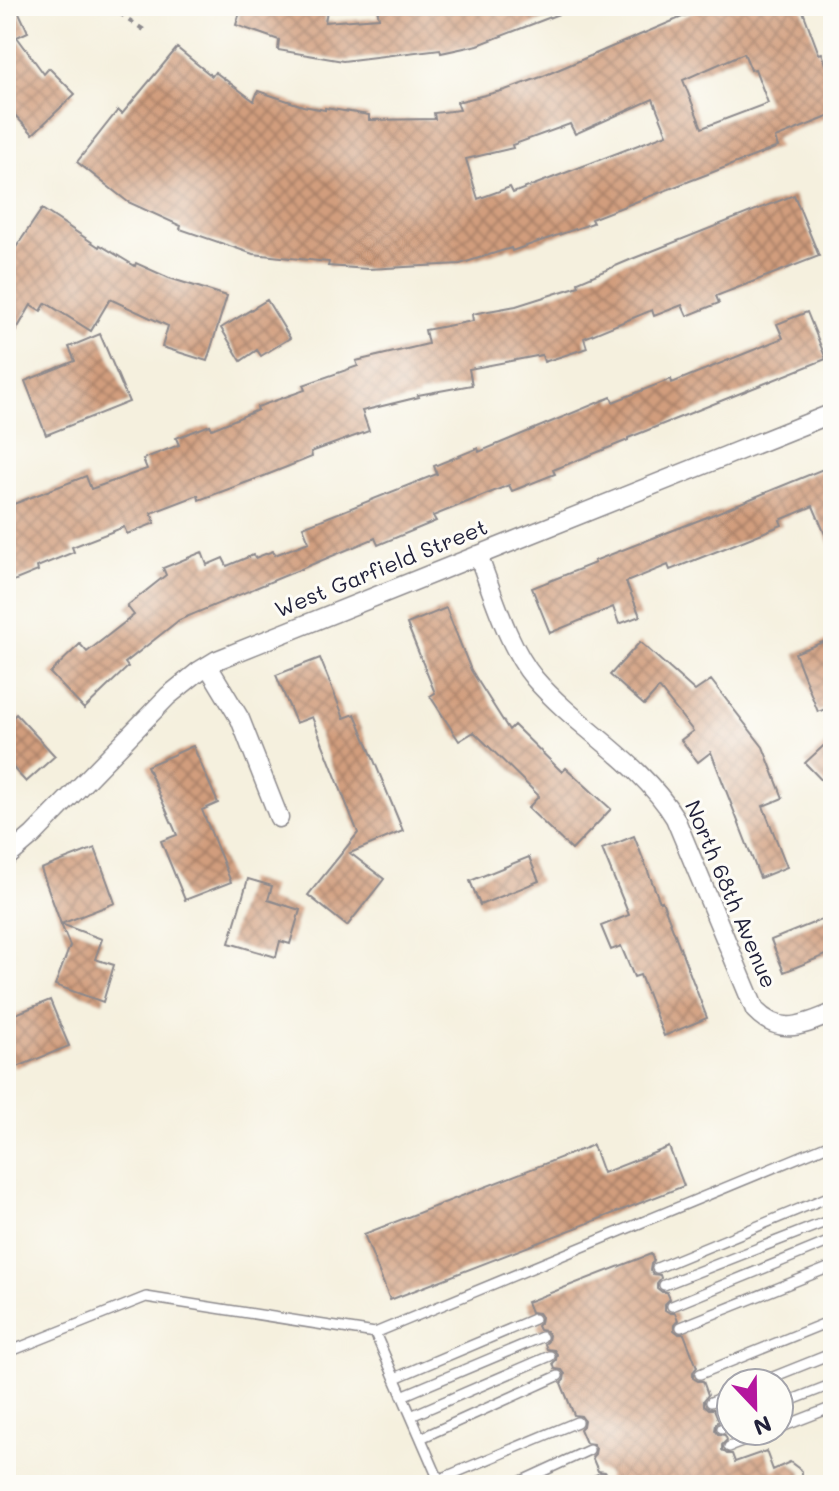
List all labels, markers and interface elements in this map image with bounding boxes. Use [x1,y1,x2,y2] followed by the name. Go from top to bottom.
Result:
[270,512,491,623] street label: West Garfield Street
[679,795,784,992] street label: North 68th Avenue
[715,1367,795,1447] north arrow
[750,1409,776,1443] text: N

